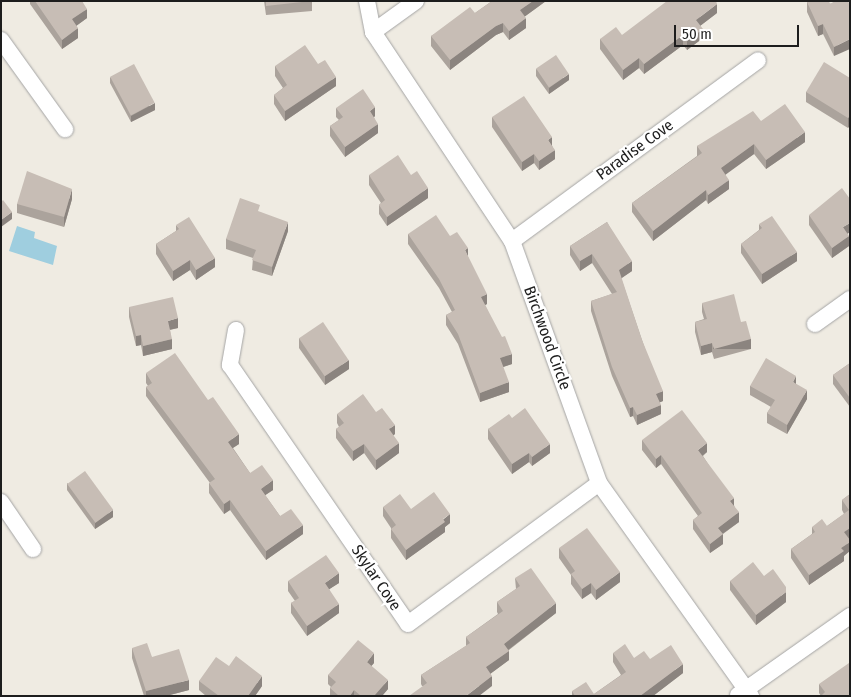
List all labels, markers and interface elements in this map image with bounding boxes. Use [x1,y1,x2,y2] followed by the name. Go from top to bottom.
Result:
[676,15,801,47] scale bar
[682,25,712,43] text: 50 m
[593,116,677,184] street label: Paradise Cove
[519,283,575,393] street label: Birchwood Circle
[347,542,405,614] street label: Skylar Cove

